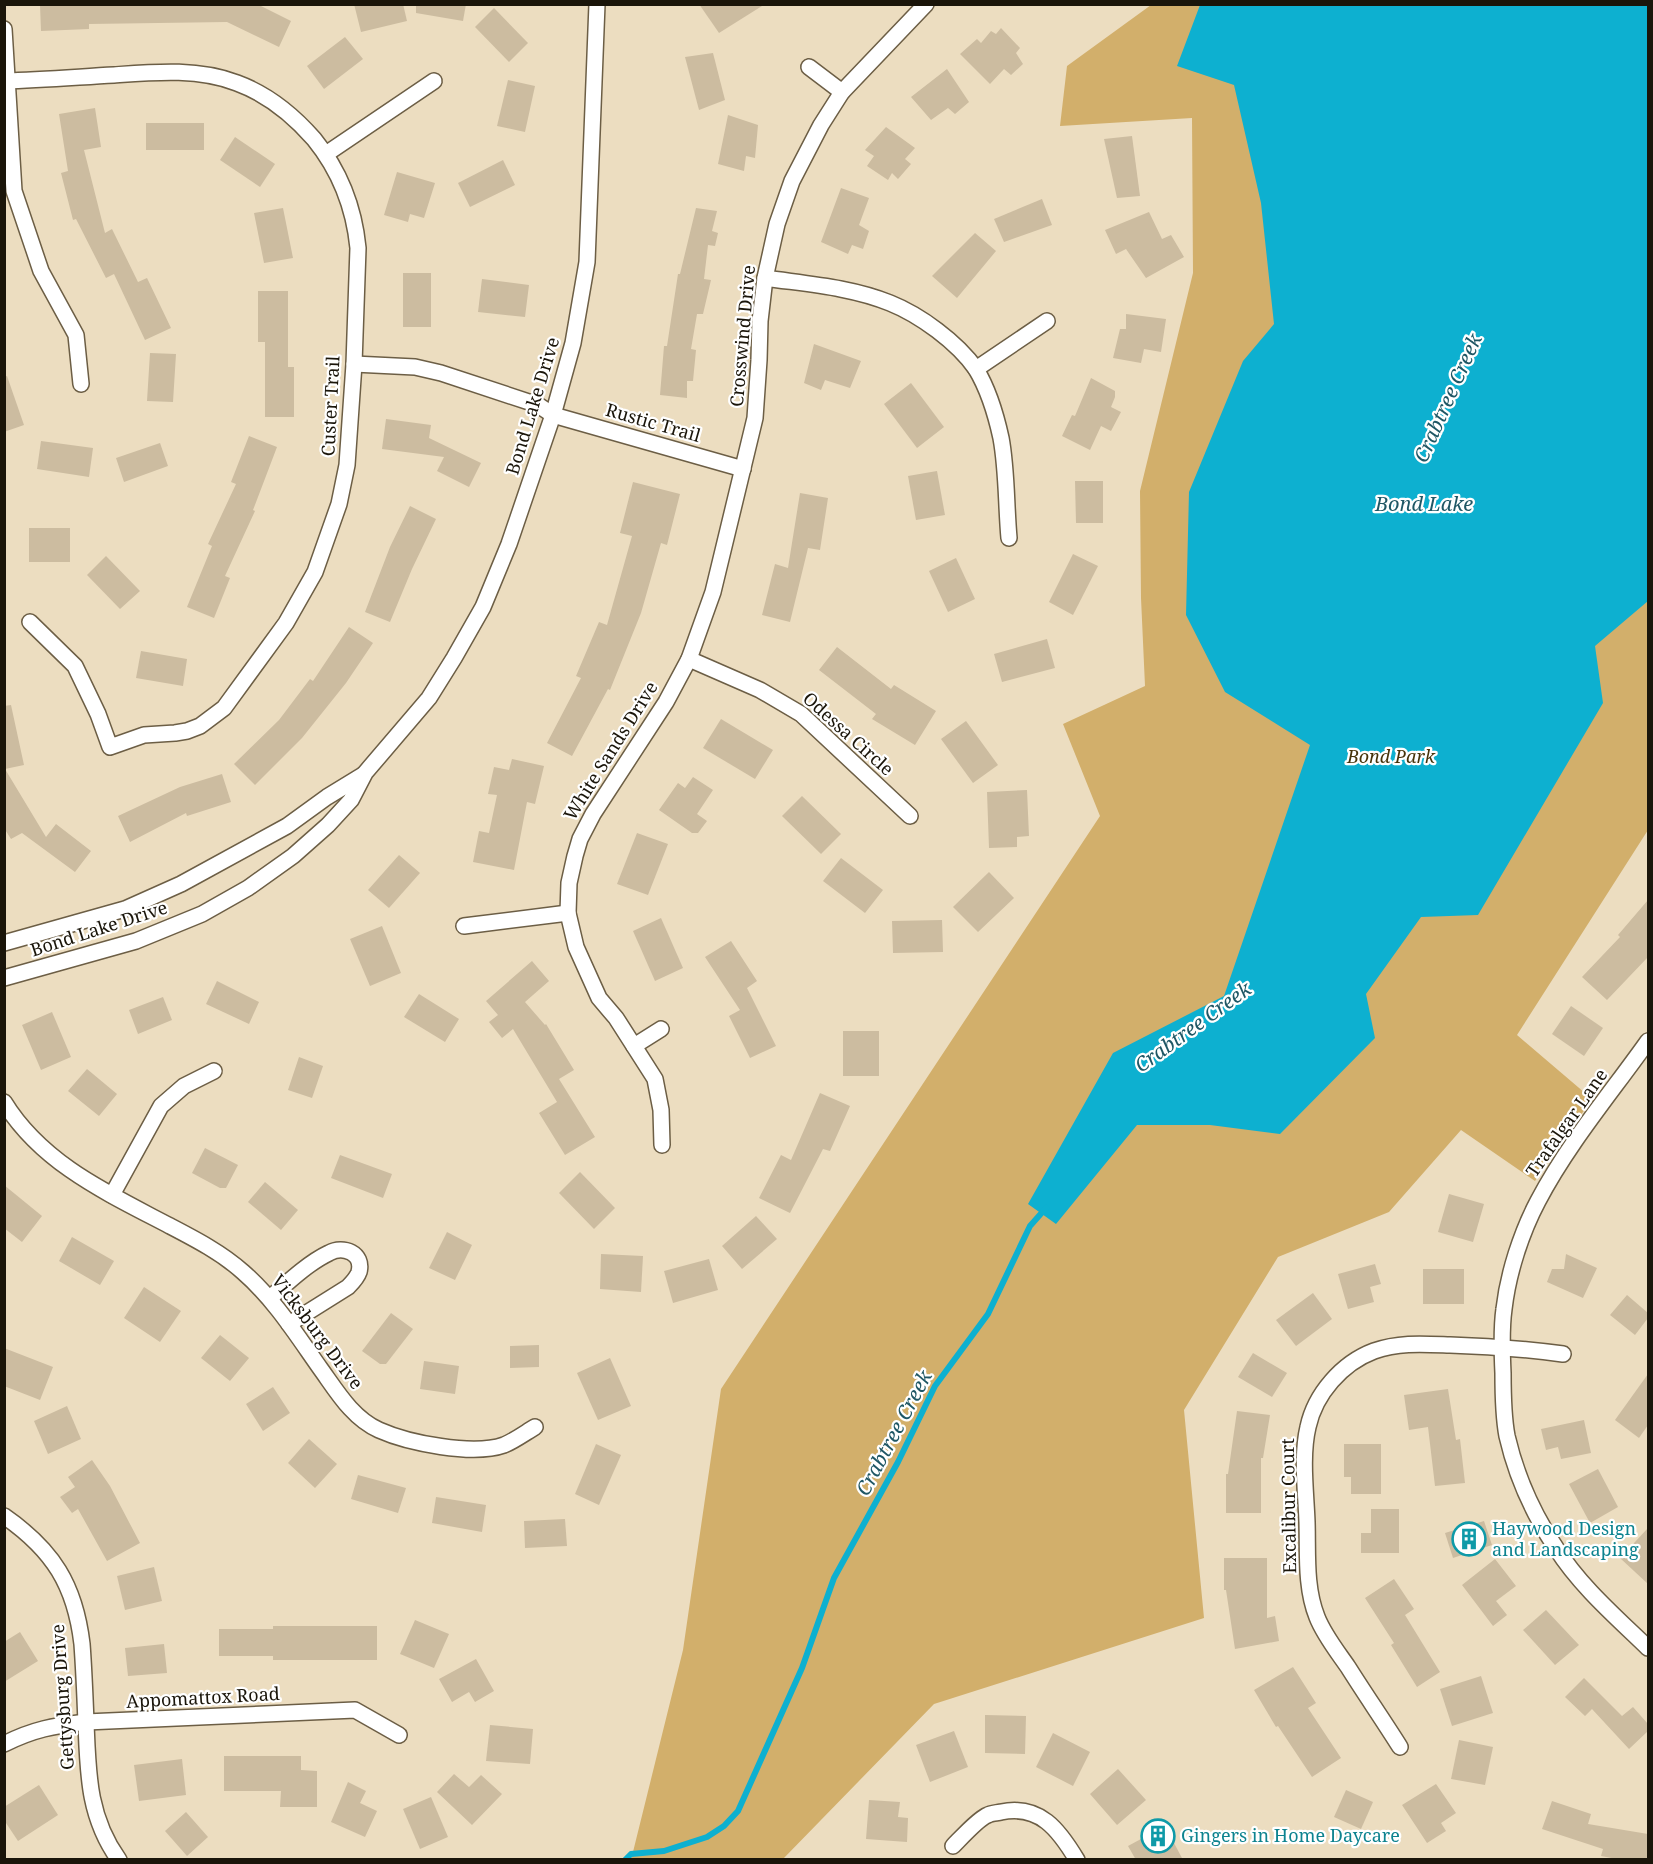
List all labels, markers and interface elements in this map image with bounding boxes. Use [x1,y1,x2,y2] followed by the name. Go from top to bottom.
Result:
[724,264,760,408] street label: Crosswind Drive
[1407,329,1488,466] water label: Crabtree Creek
[500,334,564,477] street label: Bond Lake Drive
[315,355,345,457] street label: Custer Trail
[603,397,704,447] street label: Rustic Trail
[1374,490,1473,517] water label: Bond Lake
[558,676,663,824] street label: White Sands Drive
[798,686,899,780] street label: Odessa Circle
[1346,744,1436,768] park label: Bond Park
[27,895,170,962] street label: Bond Lake Drive
[1129,975,1257,1078] water label: Crabtree Creek
[1520,1063,1612,1181] street label: Trafalgar Lane
[267,1269,369,1394] street label: Vicksburg Drive
[849,1365,938,1500] water label: Crabtree Creek
[1275,1438,1301,1574] street label: Excalibur Court
[1492,1516,1639,1561] place label: Haywood Design and Landscaping
[1451,1521,1487,1557] building icon: Haywood Design and Landscaping
[45,1623,79,1771] street label: Gettysburg Drive
[125,1681,280,1713] street label: Appomattox Road
[1140,1818,1176,1854] building icon: Gingers in Home Daycare
[1181,1823,1400,1847] place label: Gingers in Home Daycare

